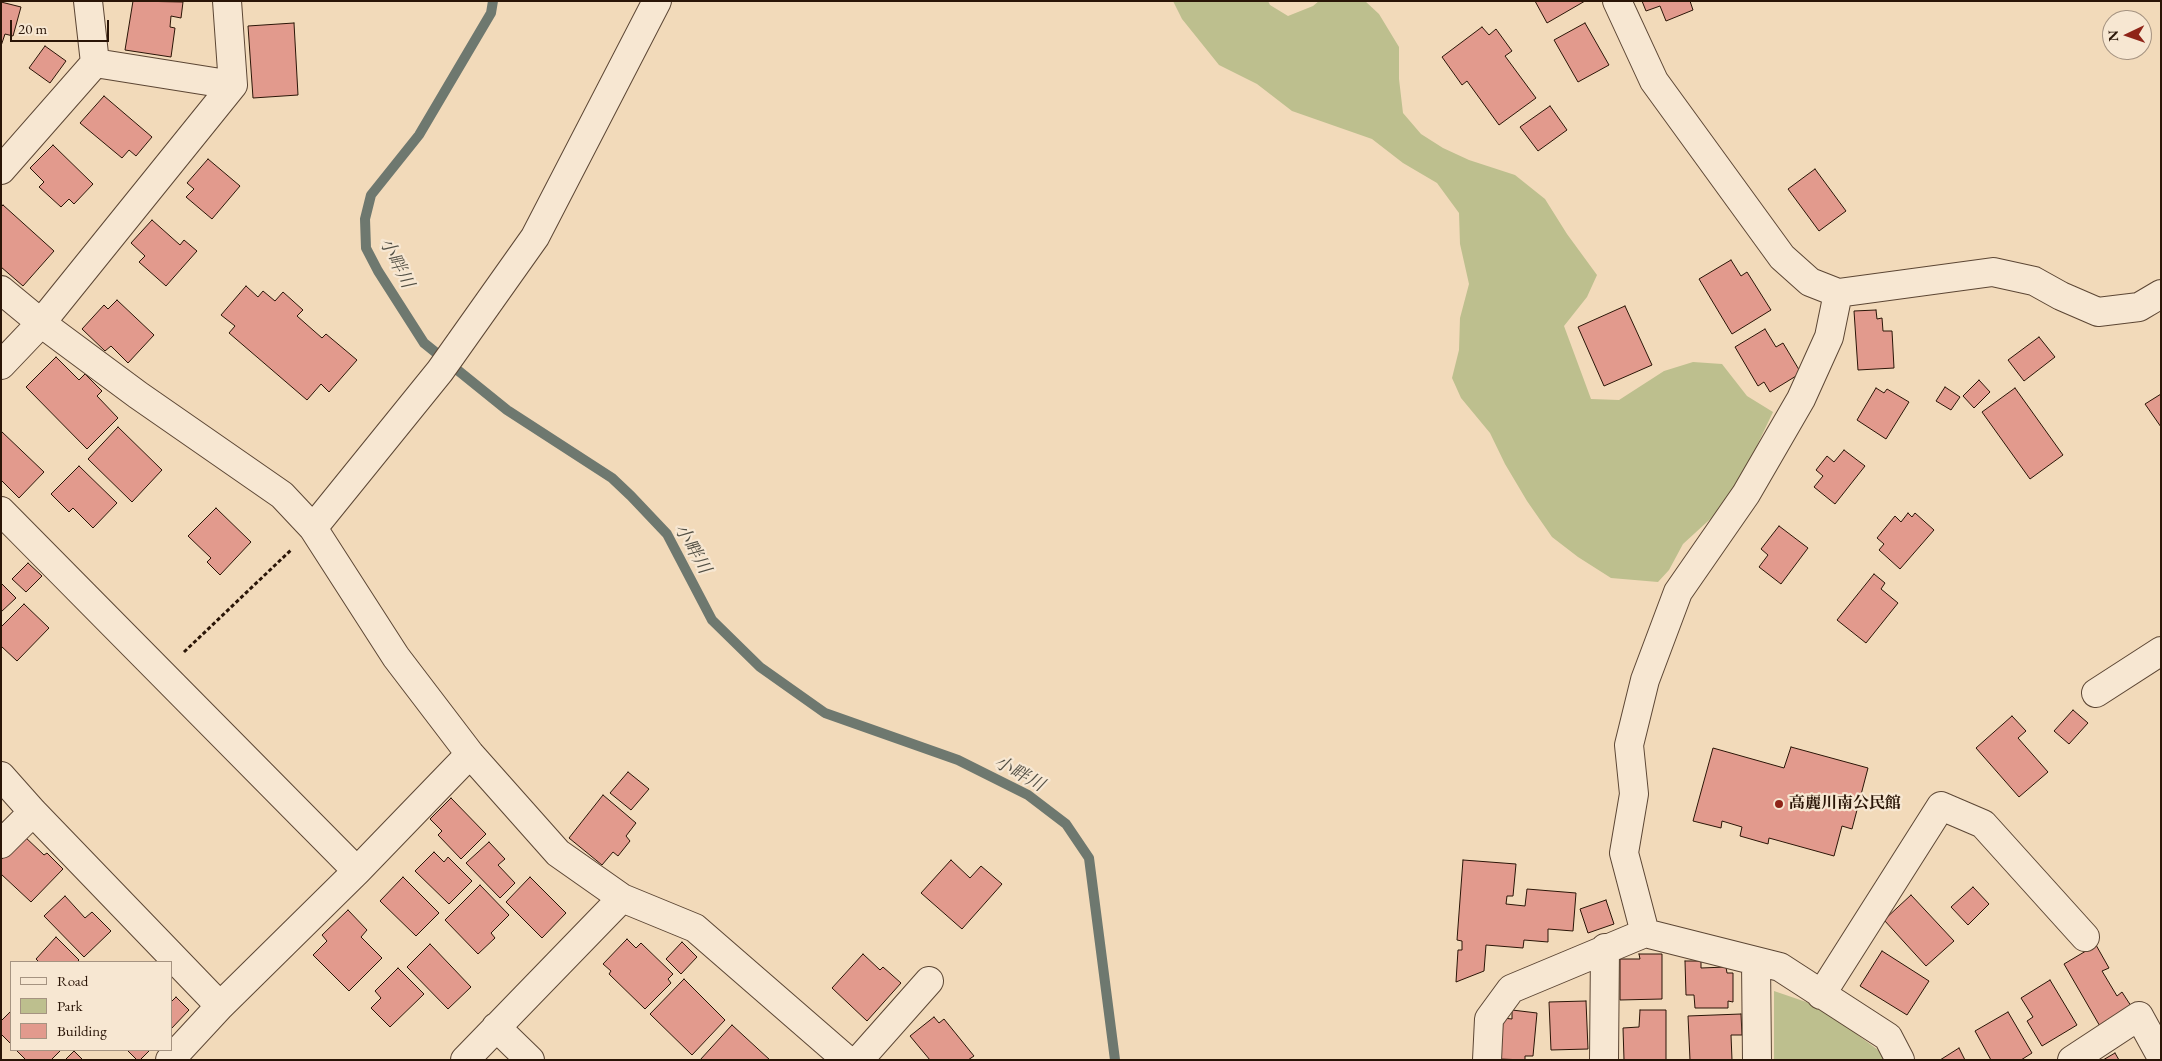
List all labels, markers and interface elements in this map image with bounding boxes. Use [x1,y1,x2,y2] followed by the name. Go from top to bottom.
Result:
[12,10,111,42] scale bar
[2102,10,2152,60] north arrow
[18,19,47,38] text: 20 m
[2104,30,2122,42] text: N
[374,234,418,292] water label: 小畔川
[669,520,715,578] water label: 小畔川
[990,751,1048,797] water label: 小畔川
[1789,794,1901,814] place label: 高麗川南公民館
[1773,798,1785,810] marker: 高麗川南公民館
[10,961,172,1051] legend
[57,971,88,990] text: Road
[57,996,83,1015] text: Park
[57,1021,107,1040] text: Building

